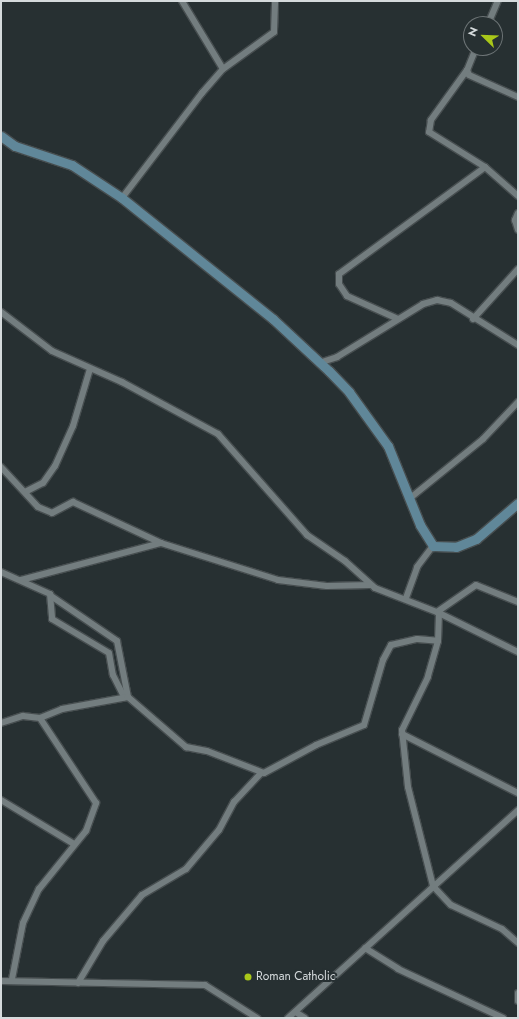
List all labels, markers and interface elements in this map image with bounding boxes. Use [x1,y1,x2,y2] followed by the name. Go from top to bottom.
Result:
[463,16,503,56] north arrow
[464,25,482,39] text: N
[256,970,336,984] place label: Roman Catholic
[243,972,253,982] marker: Roman Catholic

